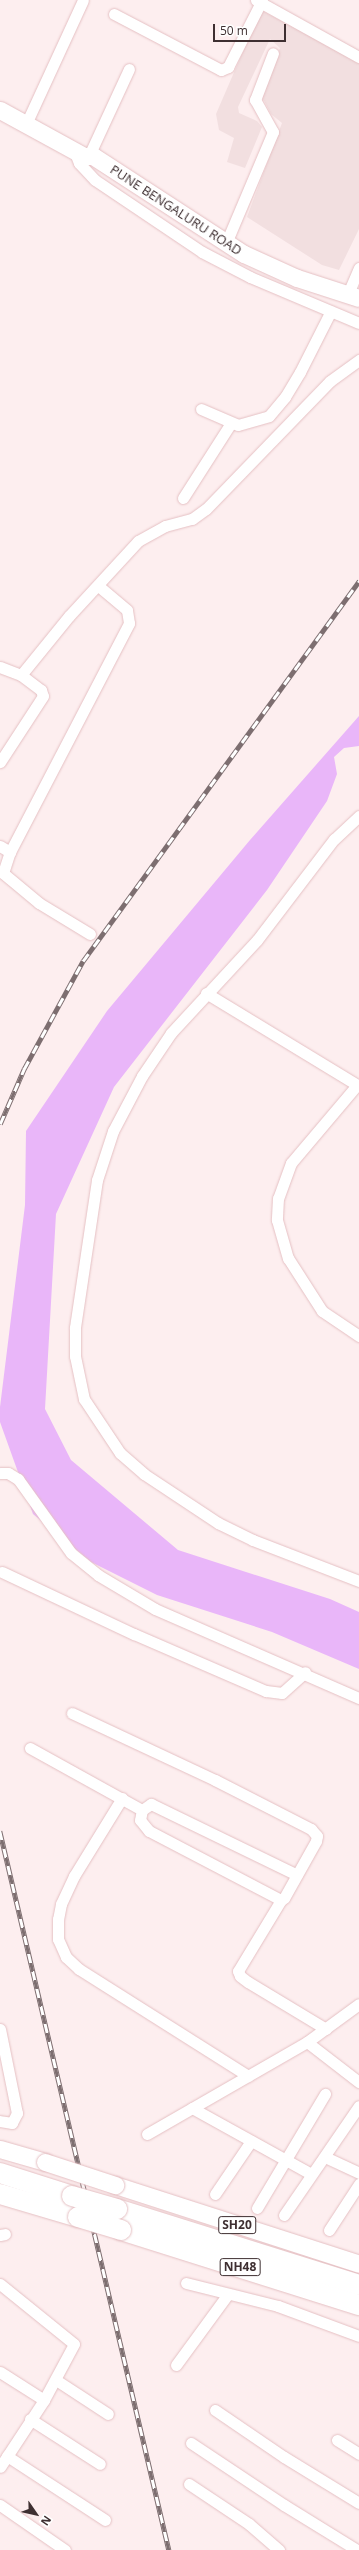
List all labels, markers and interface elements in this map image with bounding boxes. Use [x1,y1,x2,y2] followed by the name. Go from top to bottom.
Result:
[215,16,288,42] scale bar
[220,22,248,39] text: 50 m
[107,162,245,258] street label: PUNE BENGALURU ROAD
[218,2215,256,2235] road number: SH20
[219,2257,261,2277] road number: NH48
[16,2494,56,2534] north arrow
[38,2513,55,2529] text: N

